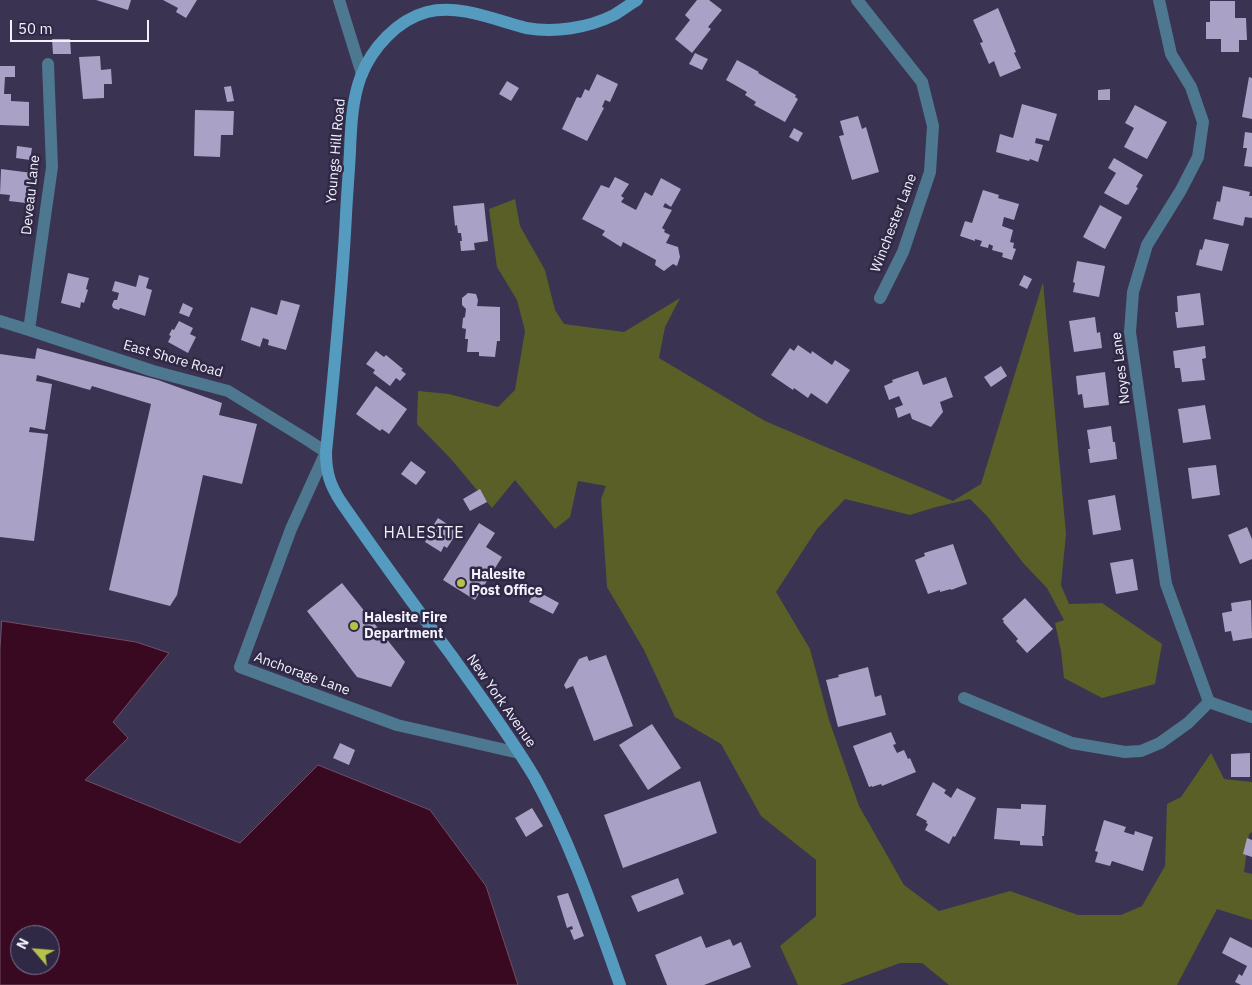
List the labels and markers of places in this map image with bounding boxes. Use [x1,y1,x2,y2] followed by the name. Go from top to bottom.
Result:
[471,567,543,600] place label: Halesite Post Office
[455,577,467,589] marker: Halesite Post Office
[364,610,447,642] place label: Halesite Fire Department
[348,620,360,632] marker: Halesite Fire Department

